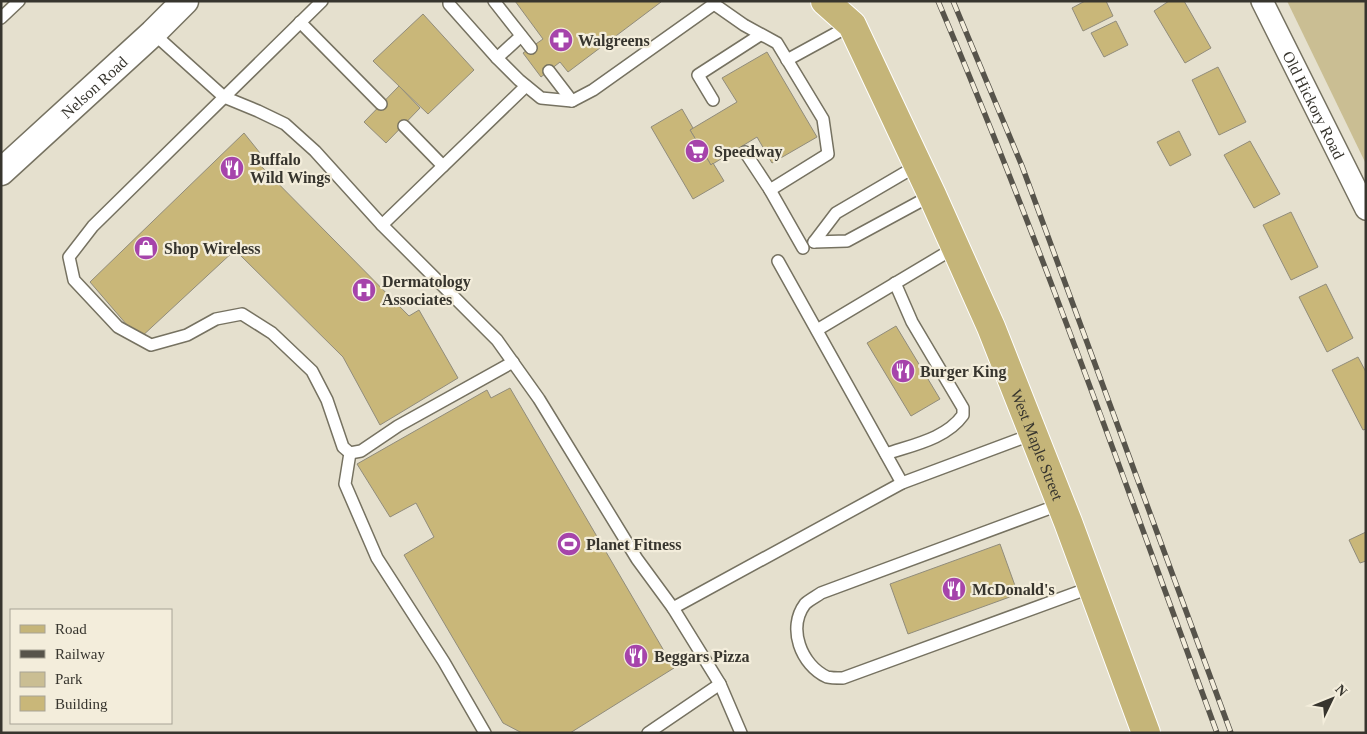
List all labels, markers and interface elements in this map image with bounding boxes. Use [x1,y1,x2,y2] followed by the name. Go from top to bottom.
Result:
[548,27,574,53] pharmacy icon: Walgreens
[578,32,650,50] place label: Walgreens
[1279,48,1347,162] street label: Old Hickory Road
[58,53,131,122] street label: Nelson Road
[684,138,710,164] supermarket icon: Speedway
[714,143,782,161] place label: Speedway
[250,151,331,187] place label: Buffalo Wild Wings
[219,155,245,181] restaurant icon: Buffalo Wild Wings
[133,235,159,261] shop icon: Shop Wireless
[164,240,260,258] place label: Shop Wireless
[382,273,471,308] place label: Dermatology Associates
[351,277,377,303] hospital icon: Dermatology Associates
[890,358,916,384] restaurant icon: Burger King
[920,363,1006,381] place label: Burger King
[1007,387,1067,503] street label: West Maple Street
[556,531,582,557] sports icon: Planet Fitness
[586,536,682,553] place label: Planet Fitness
[941,576,967,602] restaurant icon: McDonald's
[972,581,1055,598] place label: McDonald's
[10,609,172,724] legend
[55,621,87,637] text: Road
[623,643,649,669] restaurant icon: Beggars Pizza
[55,646,105,662] text: Railway
[654,648,750,666] place label: Beggars Pizza
[55,671,83,687] text: Park
[1307,674,1357,724] north arrow
[1332,682,1350,699] text: N
[55,696,108,712] text: Building

